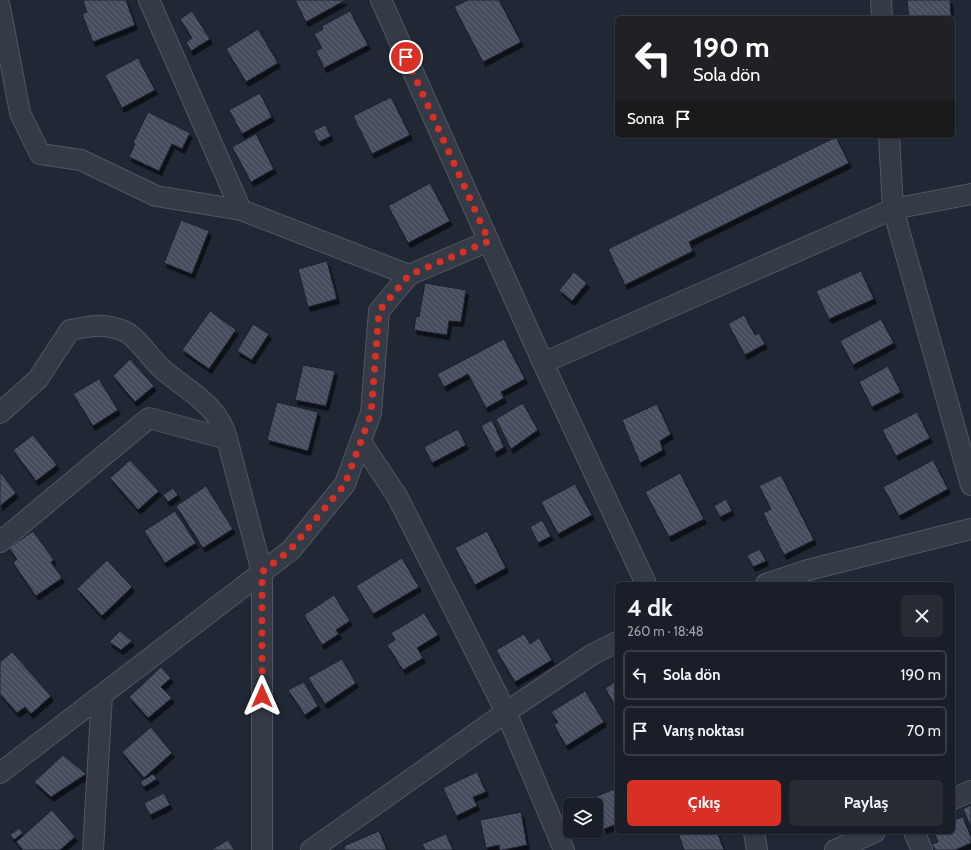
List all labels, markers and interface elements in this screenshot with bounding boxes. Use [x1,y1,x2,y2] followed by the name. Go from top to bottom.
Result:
[693,30,769,64] text: 190 m
[627,32,679,84] icon: left
[389,40,423,74] pin
[395,46,417,68] icon: arrive
[693,64,760,86] text: Sola dön
[672,108,694,130] icon: arrive
[627,110,664,128] text: Sonra
[627,593,673,622] text: 4 dk
[901,595,943,637] button: close
[627,623,704,639] text: 260 m · 18:48
[629,664,651,686] icon: left
[663,666,720,684] text: Sola dön
[901,666,941,684] text: 190 m
[241,675,283,717] position arrow
[629,720,651,742] icon: arrive
[663,722,744,740] text: Varış noktası
[907,722,941,740] text: 70 m
[627,780,781,826] button: Çıkış
[789,780,943,826] button: Paylaş
[563,798,603,838] map controls
[563,798,603,838] button: layers

